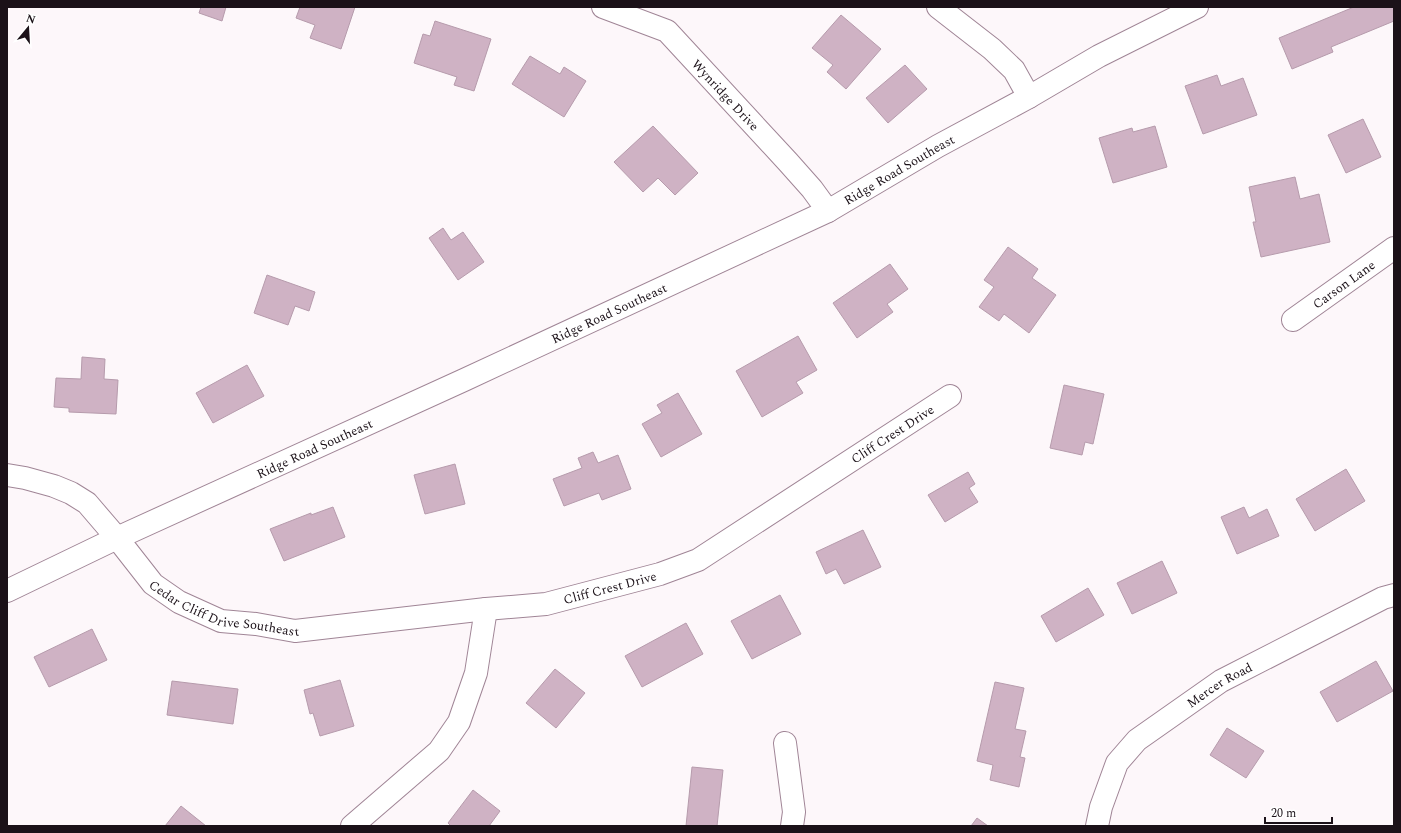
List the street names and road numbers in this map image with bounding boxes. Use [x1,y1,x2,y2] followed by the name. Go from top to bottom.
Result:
[687,55,763,136] street label: Wynridge Drive
[840,130,959,211] street label: Ridge Road Southeast
[1309,256,1380,314] street label: Carson Lane
[548,278,671,349] street label: Ridge Road Southeast
[847,400,938,469] street label: Cliff Crest Drive
[254,414,376,484] street label: Ridge Road Southeast
[561,566,659,610] street label: Cliff Crest Drive
[145,575,301,642] street label: Cedar Cliff Drive Southeast
[1183,658,1256,713] street label: Mercer Road

